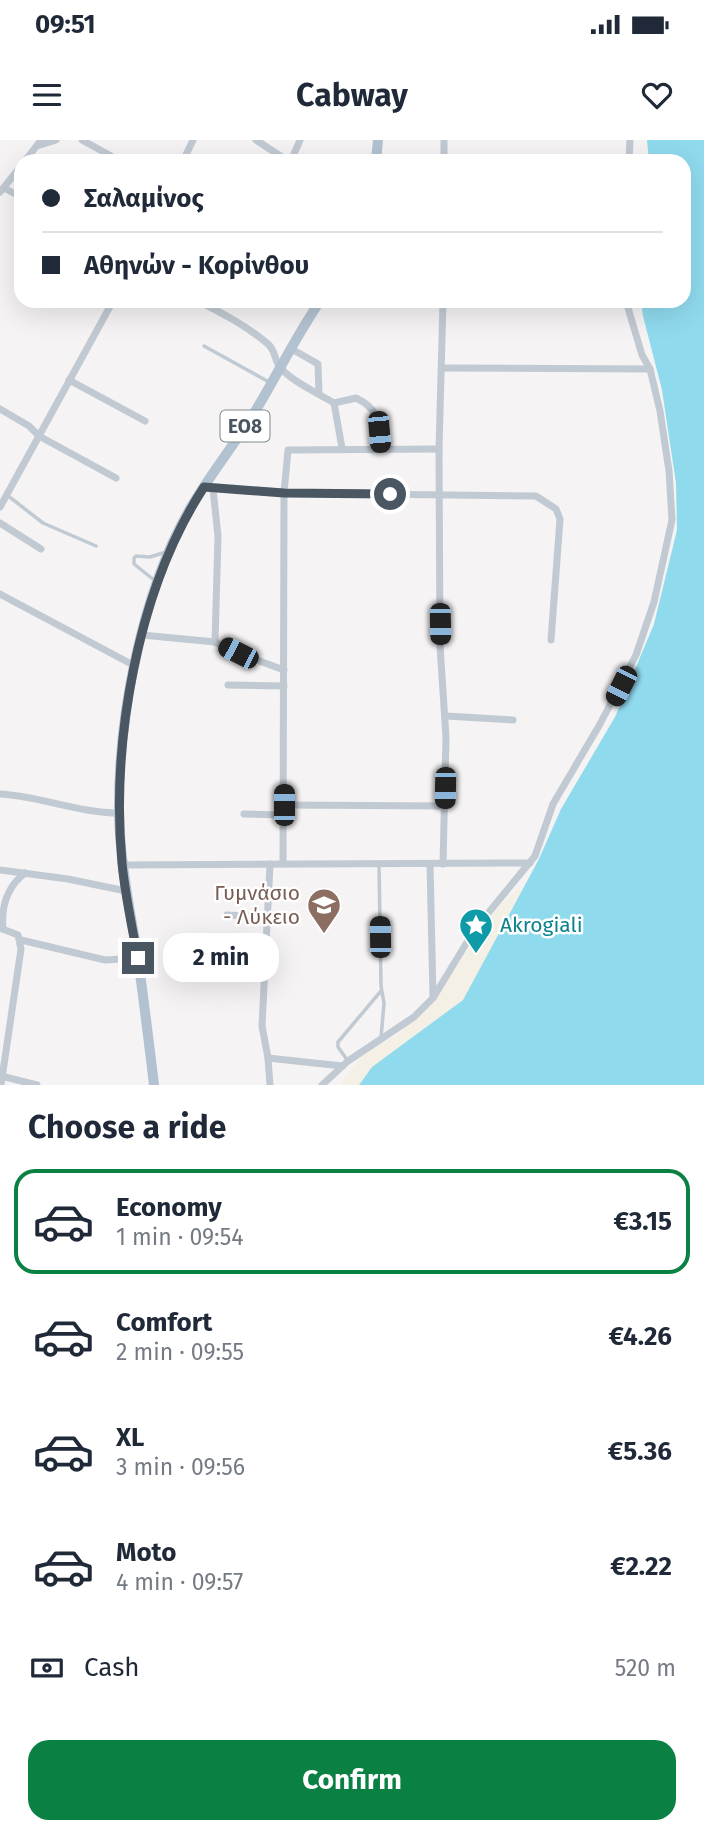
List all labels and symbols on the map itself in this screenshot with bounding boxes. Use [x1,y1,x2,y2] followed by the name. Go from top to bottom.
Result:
[220,410,270,442] road number: ΕΟ8
[367,410,392,454] car
[374,478,406,510] route start
[430,603,451,645] car
[215,634,262,672] car
[603,663,640,709] car
[435,767,456,809] car
[274,784,295,826] car
[214,880,300,930] place label: Γυμνάσιο - Λύκειο
[305,886,343,935] school or university icon: Γυμνάσιο - Λύκειο
[457,906,495,955] place icon: Akrogiali
[500,912,583,938] place label: Akrogiali
[370,916,391,958] car
[162,934,278,982] callout: 2 min
[122,942,154,974] route end

